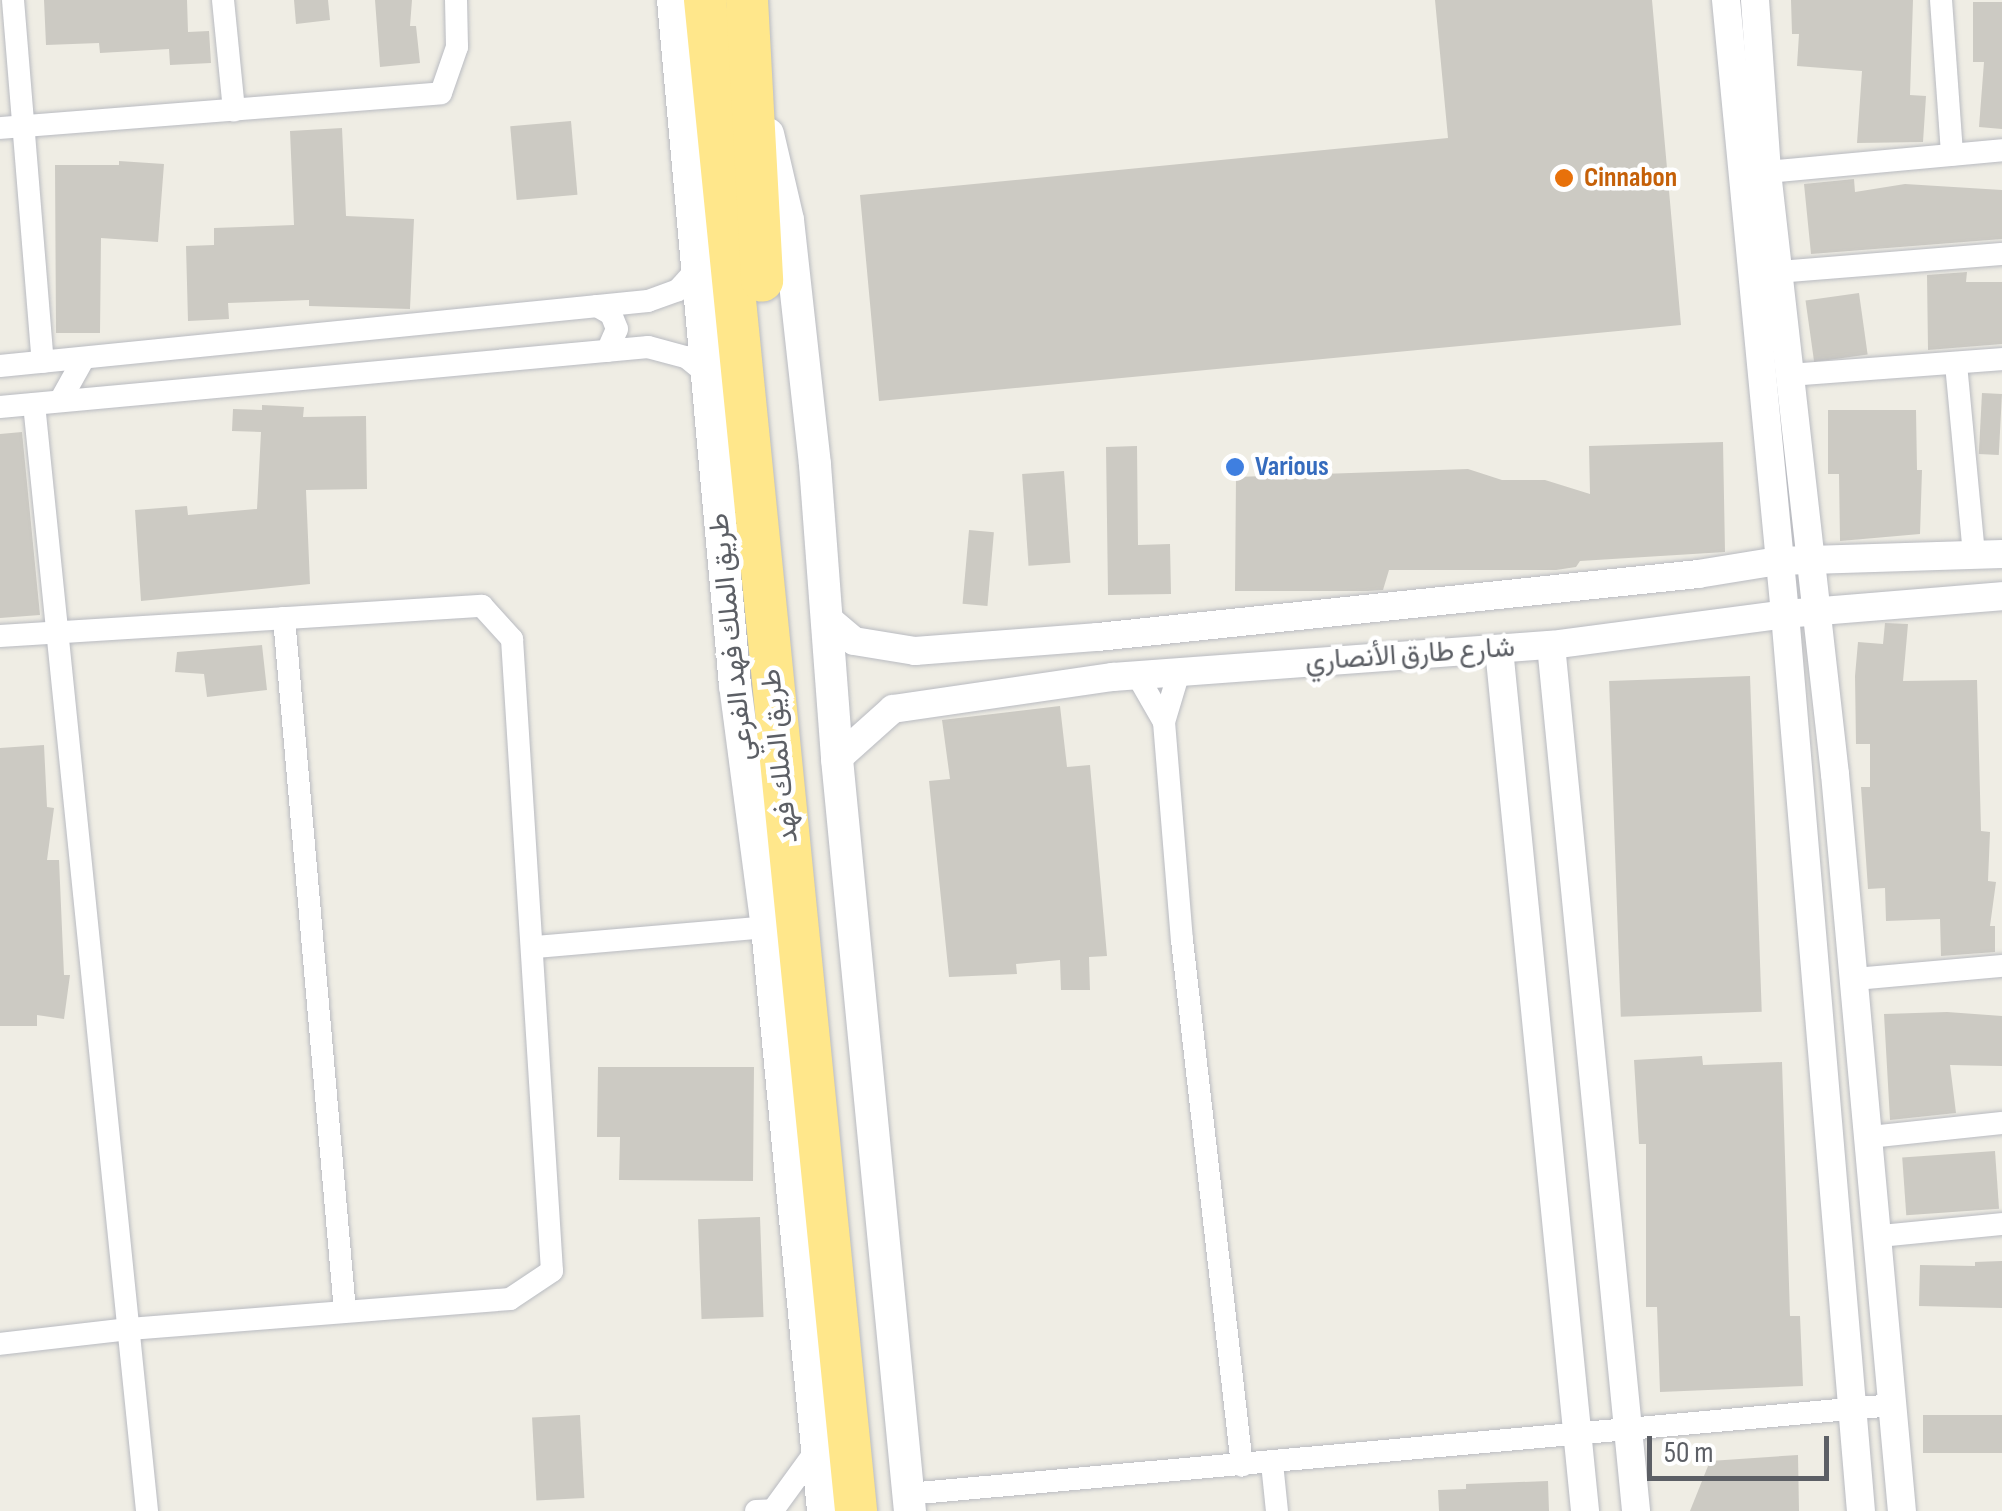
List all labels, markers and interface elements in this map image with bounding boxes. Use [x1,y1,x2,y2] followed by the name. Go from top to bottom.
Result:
[1584,161,1677,195] place label: Cinnabon
[1553,167,1575,189] marker: Cinnabon
[1255,450,1329,484] place label: Various
[1224,456,1246,478] marker: Various
[702,511,762,763] street label: طريق الملك فهد الفرعي
[1304,631,1516,679] street label: شارع طارق الأنصاري
[754,667,806,845] street label: طريق الملك فهد
[1652,1416,1834,1478] scale bar
[1664,1435,1713,1471] text: 50 m

